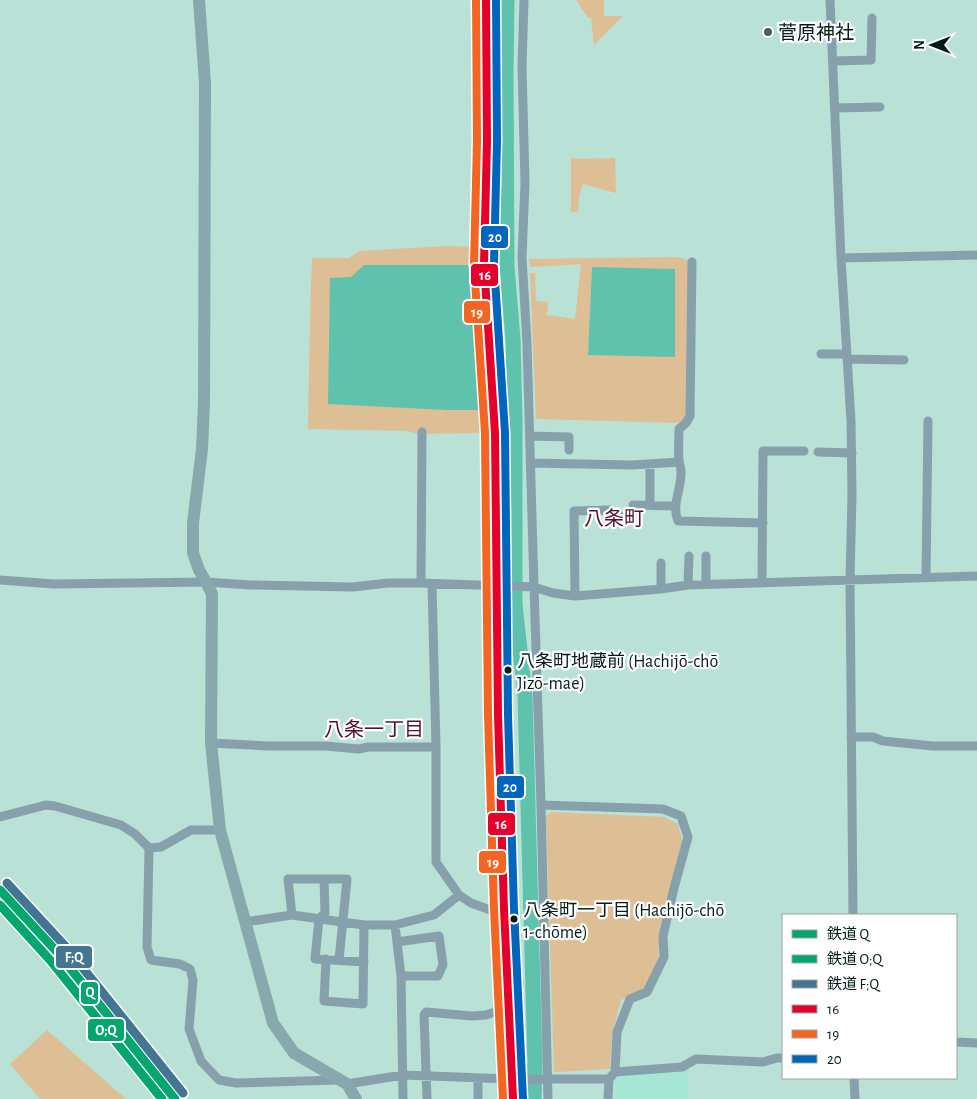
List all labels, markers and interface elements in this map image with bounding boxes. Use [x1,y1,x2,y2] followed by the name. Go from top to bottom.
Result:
[907,20,957,70] north arrow
[778,22,854,43] place label: 菅原神社
[762,26,774,38] marker: 菅原神社
[913,40,927,50] text: N
[480,225,509,249] line badge: 20
[488,231,502,245] text: 20
[470,263,499,287] line badge: 16
[479,269,491,283] text: 16
[463,300,491,324] line badge: 19
[471,306,483,320] text: 19
[584,508,644,529] district label: 八条町
[517,651,718,693] place label: 八条町地蔵前 (Hachijō-chō Jizō-mae)
[503,665,513,675] marker: 八条町地蔵前 (Hachijō-chō Jizō-mae)
[324,719,424,740] district label: 八条一丁目
[496,775,525,799] line badge: 20
[503,781,517,795] text: 20
[487,812,516,836] line badge: 16
[495,818,507,832] text: 16
[478,850,507,874] line badge: 19
[487,856,499,870] text: 19
[523,901,724,942] place label: 八条町一丁目 (Hachijō-chō 1-chōme)
[509,914,519,924] marker: 八条町一丁目 (Hachijō-chō 1-chōme)
[782,914,957,1079] legend
[827,926,870,942] text: 鉄道 Q
[55,945,93,969] line badge: F;Q
[65,951,85,965] text: F;Q
[827,951,883,967] text: 鉄道 O;Q
[827,976,880,992] text: 鉄道 F;Q
[80,981,99,1005] line badge: Q
[85,986,96,1000] text: Q
[827,1002,839,1017] text: 16
[87,1018,125,1042] line badge: O;Q
[95,1024,119,1038] text: O;Q
[827,1027,839,1042] text: 19
[827,1052,842,1067] text: 20

